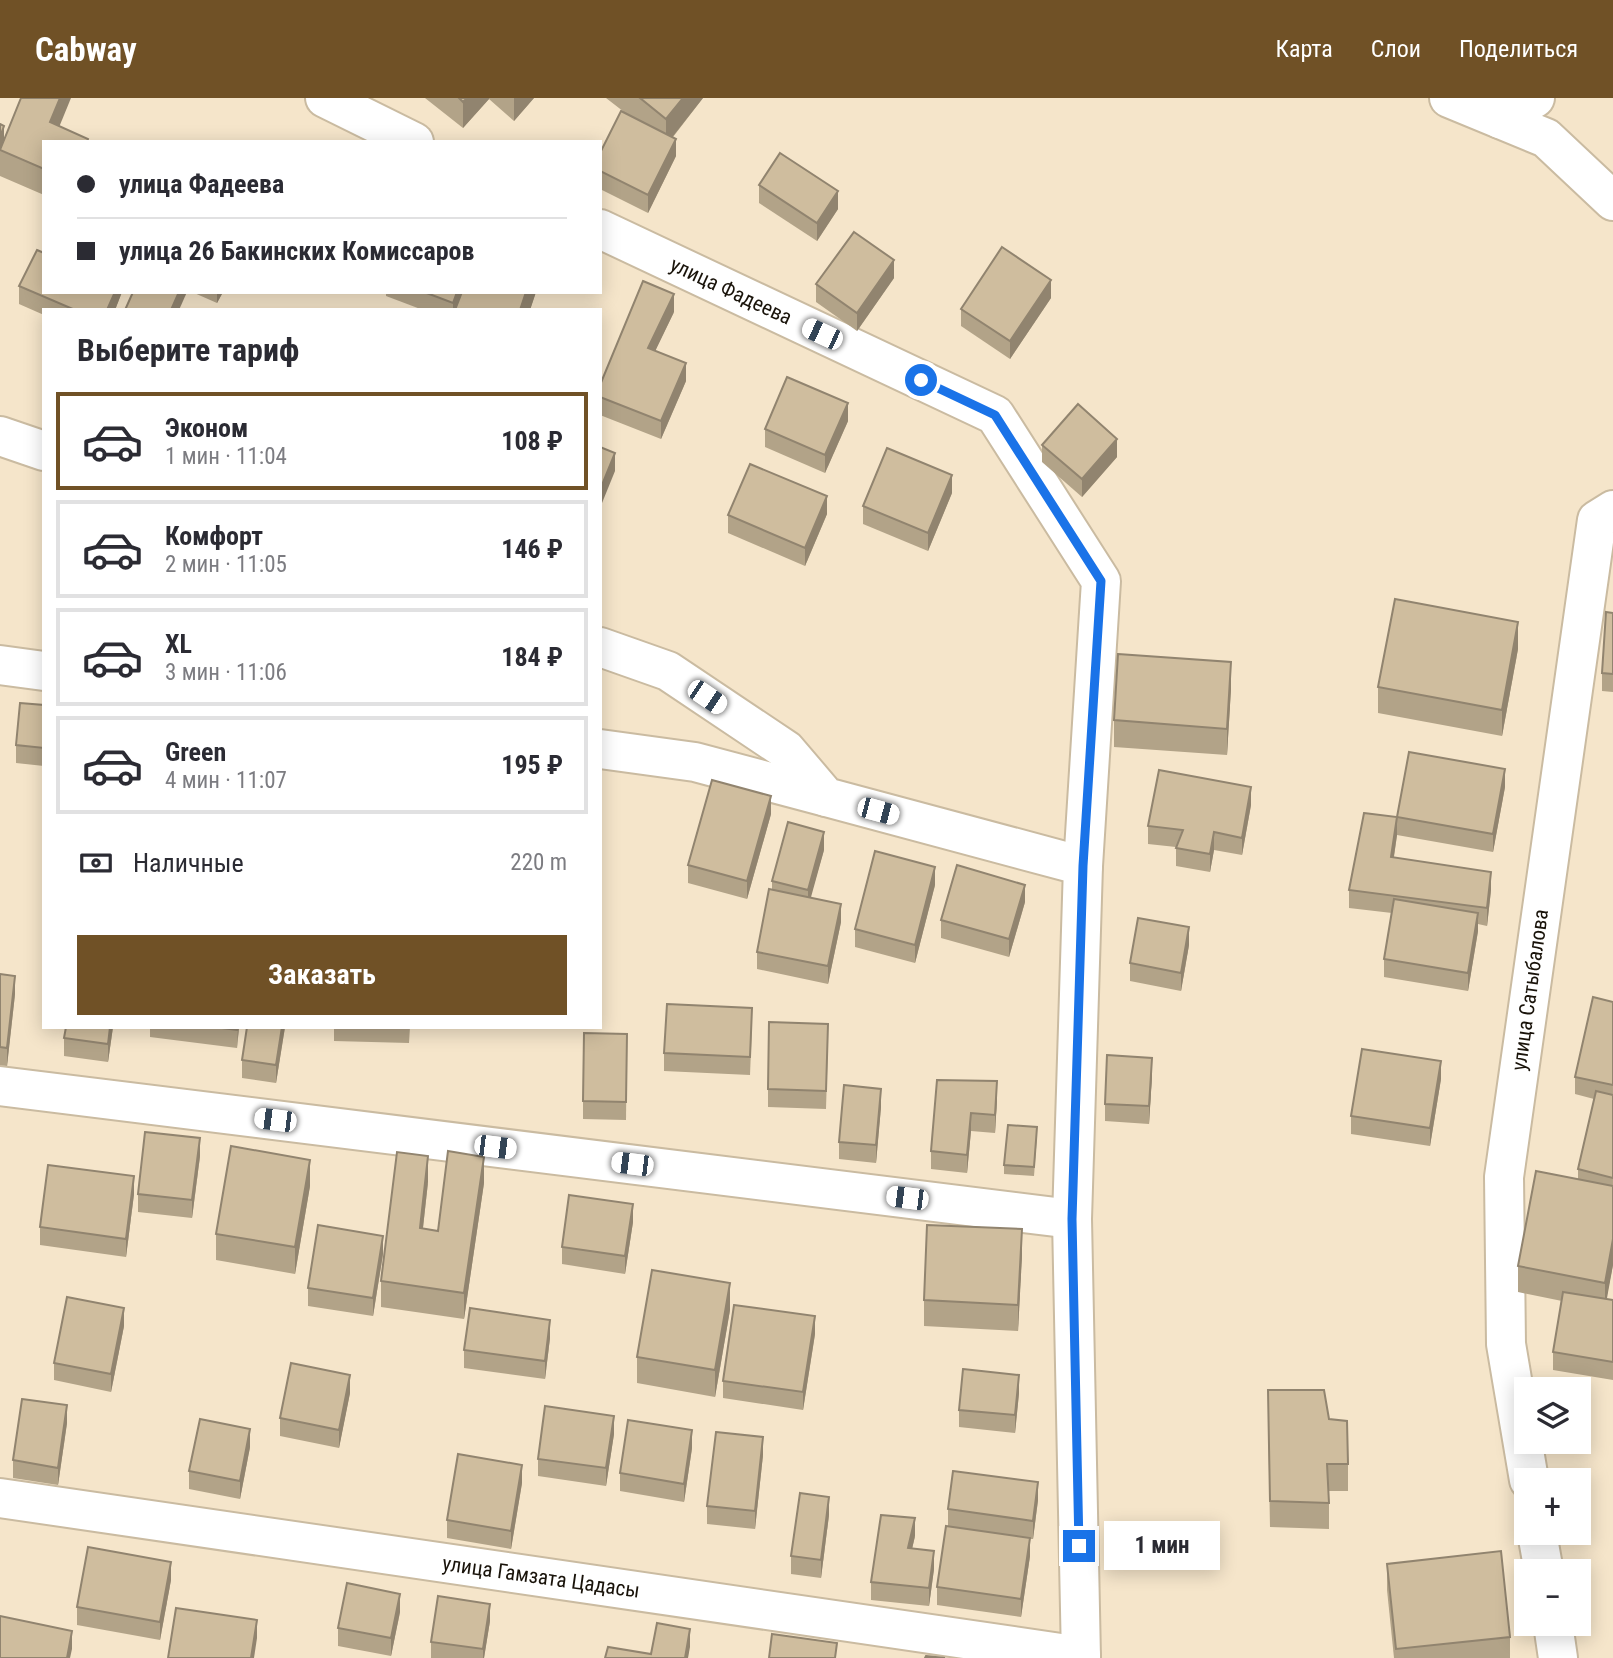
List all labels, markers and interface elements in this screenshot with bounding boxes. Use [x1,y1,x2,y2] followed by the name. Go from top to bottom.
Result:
[35,30,137,69] text: Cabway
[1275,35,1333,63] text: Карта
[1371,35,1421,63] text: Слои
[1459,35,1578,63] text: Поделиться
[119,169,284,199] text: улица Фадеева
[119,236,474,266] text: улица 26 Бакинских Комиссаров
[666,252,796,330] street label: улица Фадеева
[799,316,846,352] car
[77,331,299,369] text: Выберите тариф
[905,364,937,396] route start
[81,410,144,473] icon: car
[165,413,248,443] text: Эконом
[501,426,563,456] text: 108 ₽
[165,443,287,470] text: 1 мин · 11:04
[81,518,144,581] icon: car
[165,521,263,551] text: Комфорт
[501,534,563,564] text: 146 ₽
[165,551,287,578] text: 2 мин · 11:05
[81,626,144,689] icon: car
[165,629,192,659] text: XL
[501,642,563,672] text: 184 ₽
[165,659,287,686] text: 3 мин · 11:06
[684,677,731,717] car
[81,734,144,797] icon: car
[165,737,226,767] text: Green
[501,750,563,780] text: 195 ₽
[165,767,287,794] text: 4 мин · 11:07
[855,795,902,827] car
[77,844,115,882] icon: cash
[133,848,244,878] text: Наличные
[510,849,567,876] text: 220 m
[1507,908,1553,1072] street label: улица Сатыбалова
[77,935,567,1015] button: Заказать
[253,1107,298,1133] car
[473,1134,518,1160] car
[610,1151,655,1177] car
[885,1185,930,1211] car
[1514,1377,1591,1636] map controls
[1514,1377,1591,1454] button: layers
[1514,1468,1591,1545] button: +
[1104,1522,1219,1570] callout: 1 мин
[1063,1530,1095,1562] route end
[1134,1532,1190,1559] text: 1 мин
[441,1551,641,1603] street label: улица Гамзата Цадасы
[1514,1559,1591,1636] button: −

